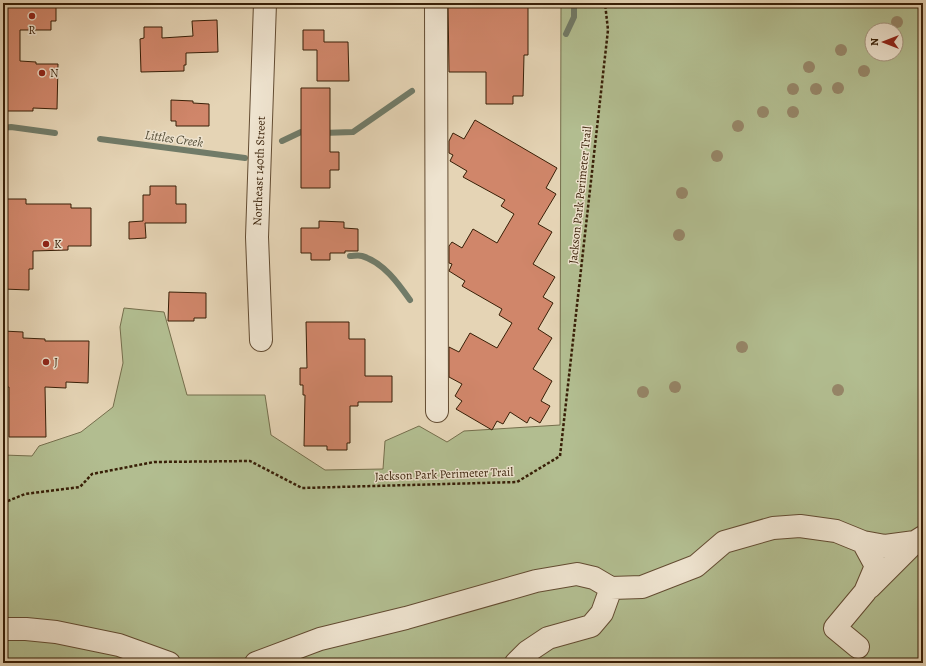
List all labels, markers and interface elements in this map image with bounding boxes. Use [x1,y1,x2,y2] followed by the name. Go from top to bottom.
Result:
[27,11,37,21] marker: R
[28,22,36,38] place label: R
[864,22,904,62] north arrow
[867,38,882,46] text: N
[50,65,59,81] place label: N
[37,68,47,78] marker: N
[249,116,269,226] street label: Northeast 140th Street
[565,125,595,265] street label: Jackson Park Perimeter Trail
[144,126,204,151] water label: Littles Creek
[54,236,62,252] place label: K
[41,239,51,249] marker: K
[54,354,58,370] place label: J
[41,357,51,367] marker: J
[374,464,514,484] street label: Jackson Park Perimeter Trail

